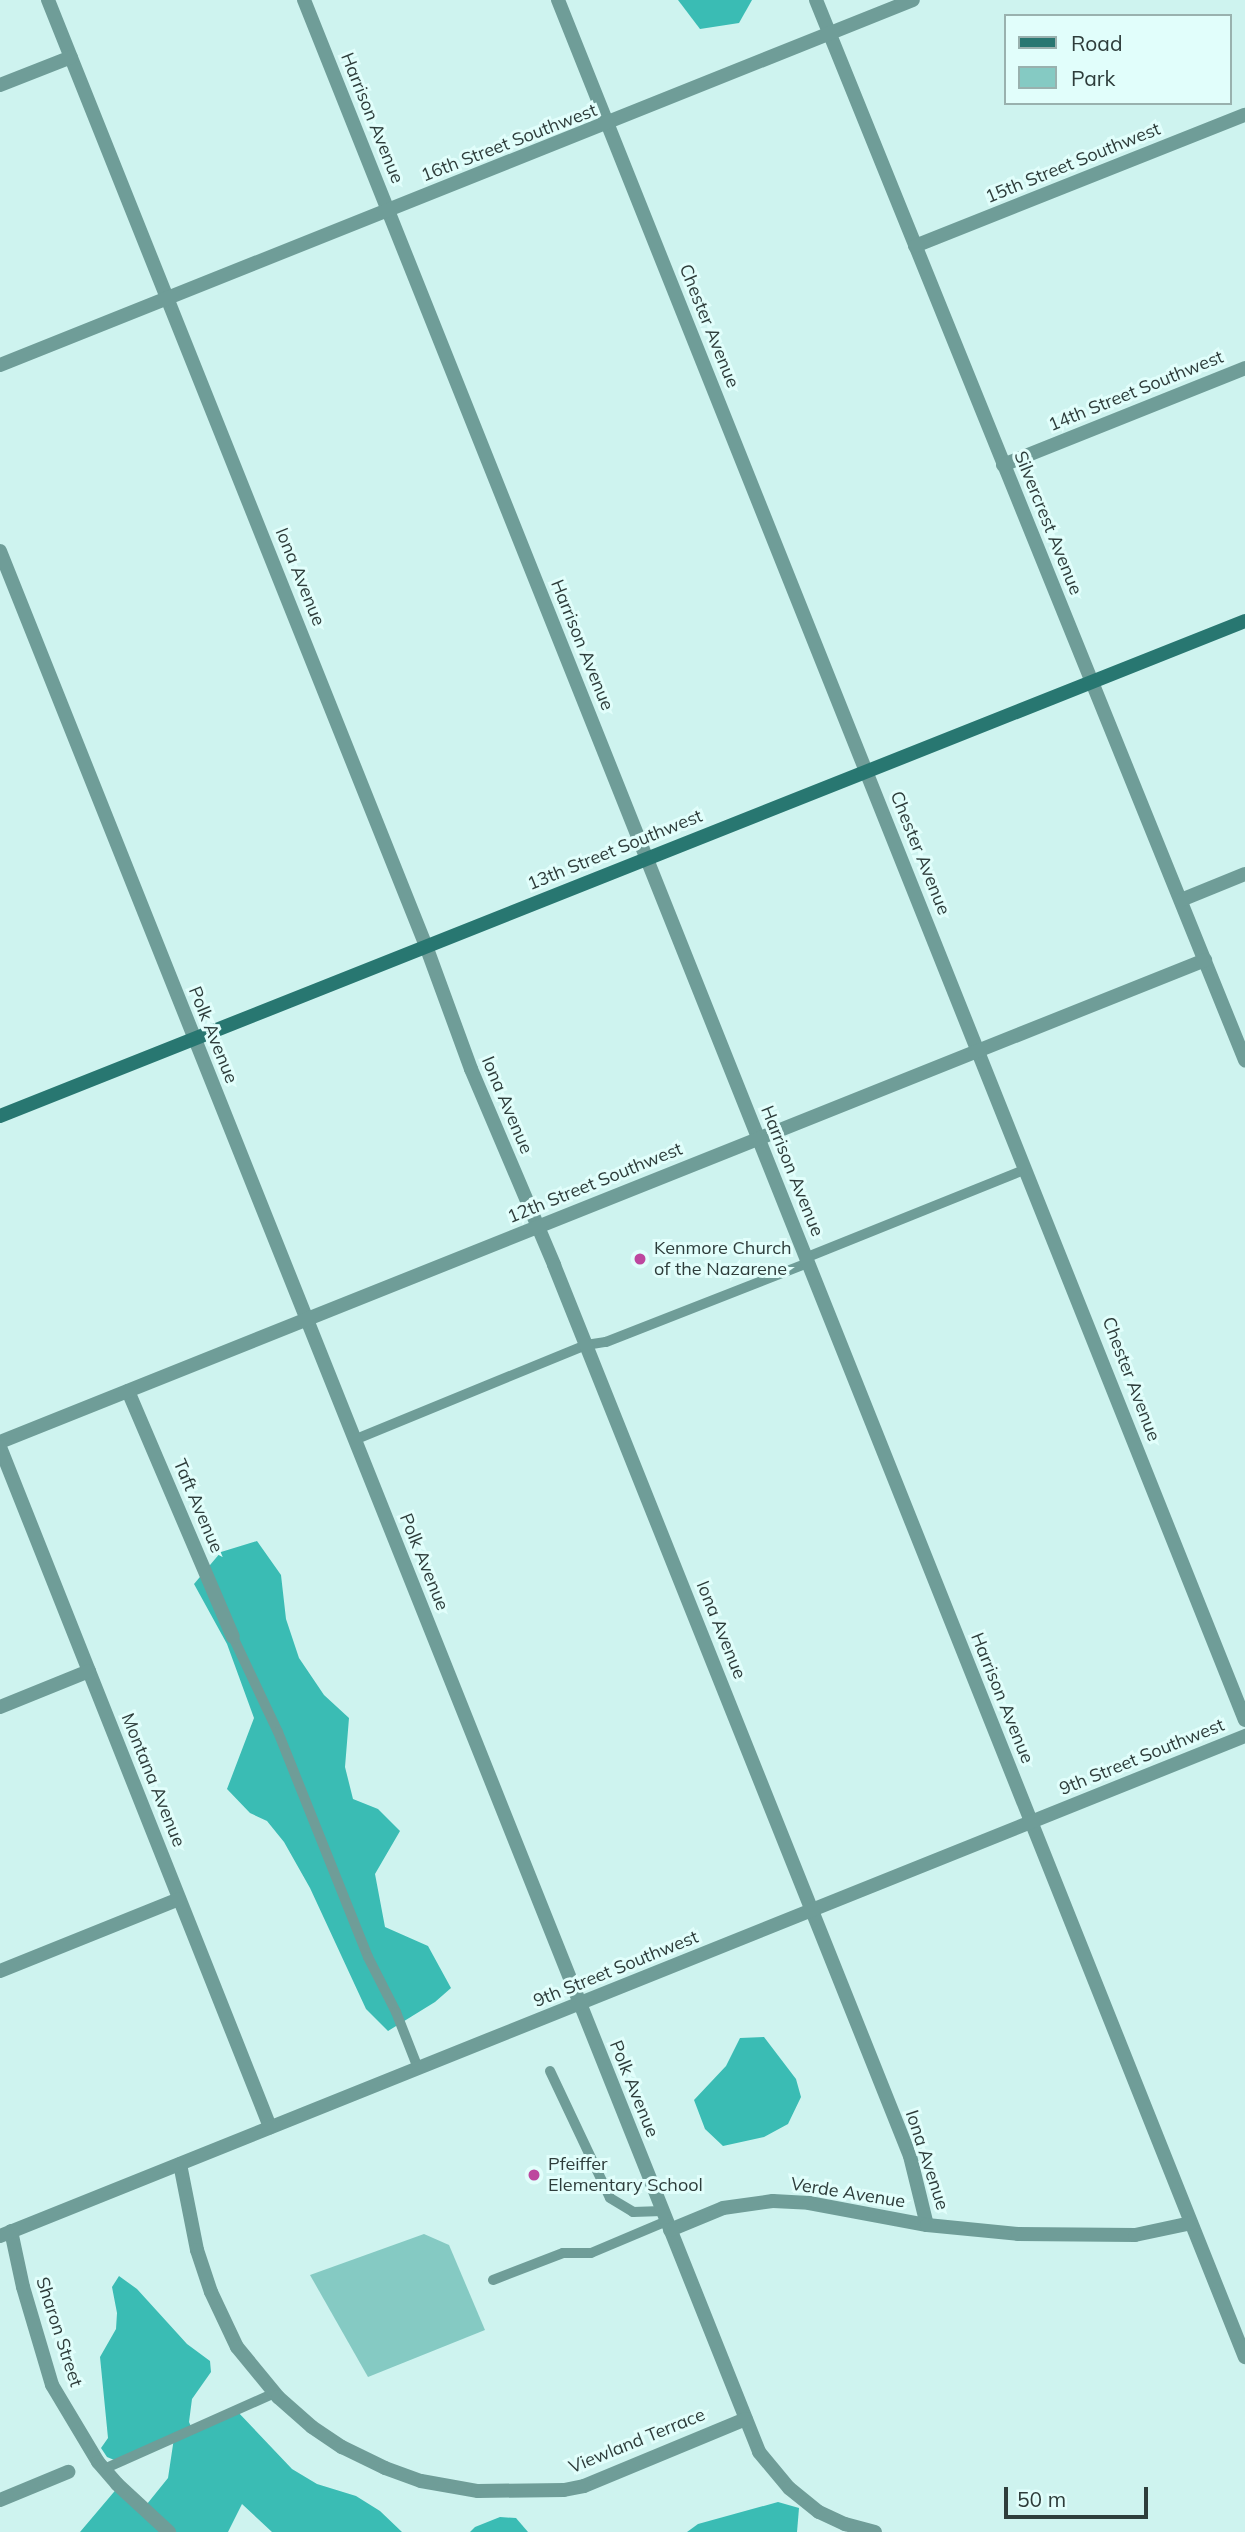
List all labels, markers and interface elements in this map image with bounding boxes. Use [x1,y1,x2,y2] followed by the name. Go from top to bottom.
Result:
[1004,14,1231,105] legend
[1071,30,1122,56] text: Road
[336,49,408,187] street label: Harrison Avenue
[1071,65,1115,91] text: Park
[418,99,600,187] street label: 16th Street Southwest
[982,118,1164,208] street label: 15th Street Southwest
[674,261,744,391] street label: Chester Avenue
[1045,346,1227,436] street label: 14th Street Southwest
[1009,448,1087,598] street label: Silvercrest Avenue
[271,525,329,629] street label: Iona Avenue
[546,576,618,714] street label: Harrison Avenue
[885,788,955,918] street label: Chester Avenue
[524,805,706,895] street label: 13th Street Southwest
[184,983,242,1087] street label: Polk Avenue
[477,1053,537,1157] street label: Iona Avenue
[756,1102,828,1240] street label: Harrison Avenue
[504,1138,686,1228] street label: 12th Street Southwest
[654,1238,792,1280] place label: Kenmore Church of the Nazarene
[632,1251,648,1267] marker: Kenmore Church of the Nazarene
[1097,1314,1165,1444] street label: Chester Avenue
[169,1456,227,1556] street label: Taft Avenue
[395,1510,453,1614] street label: Polk Avenue
[692,1578,750,1682] street label: Iona Avenue
[966,1629,1038,1767] street label: Harrison Avenue
[116,1710,190,1850] street label: Montana Avenue
[1056,1714,1228,1800] street label: 9th Street Southwest
[530,1926,702,2012] street label: 9th Street Southwest
[605,2037,663,2141] street label: Polk Avenue
[901,2107,953,2213] street label: Iona Avenue
[548,2154,703,2196] place label: Pfeiffer Elementary School
[526,2167,542,2183] marker: Pfeiffer Elementary School
[789,2173,907,2213] street label: Verde Avenue
[31,2274,87,2390] street label: Sharon Street
[566,2404,708,2478] street label: Viewland Terrace
[1007,2472,1150,2516] scale bar
[1017,2486,1066,2512] text: 50 m

